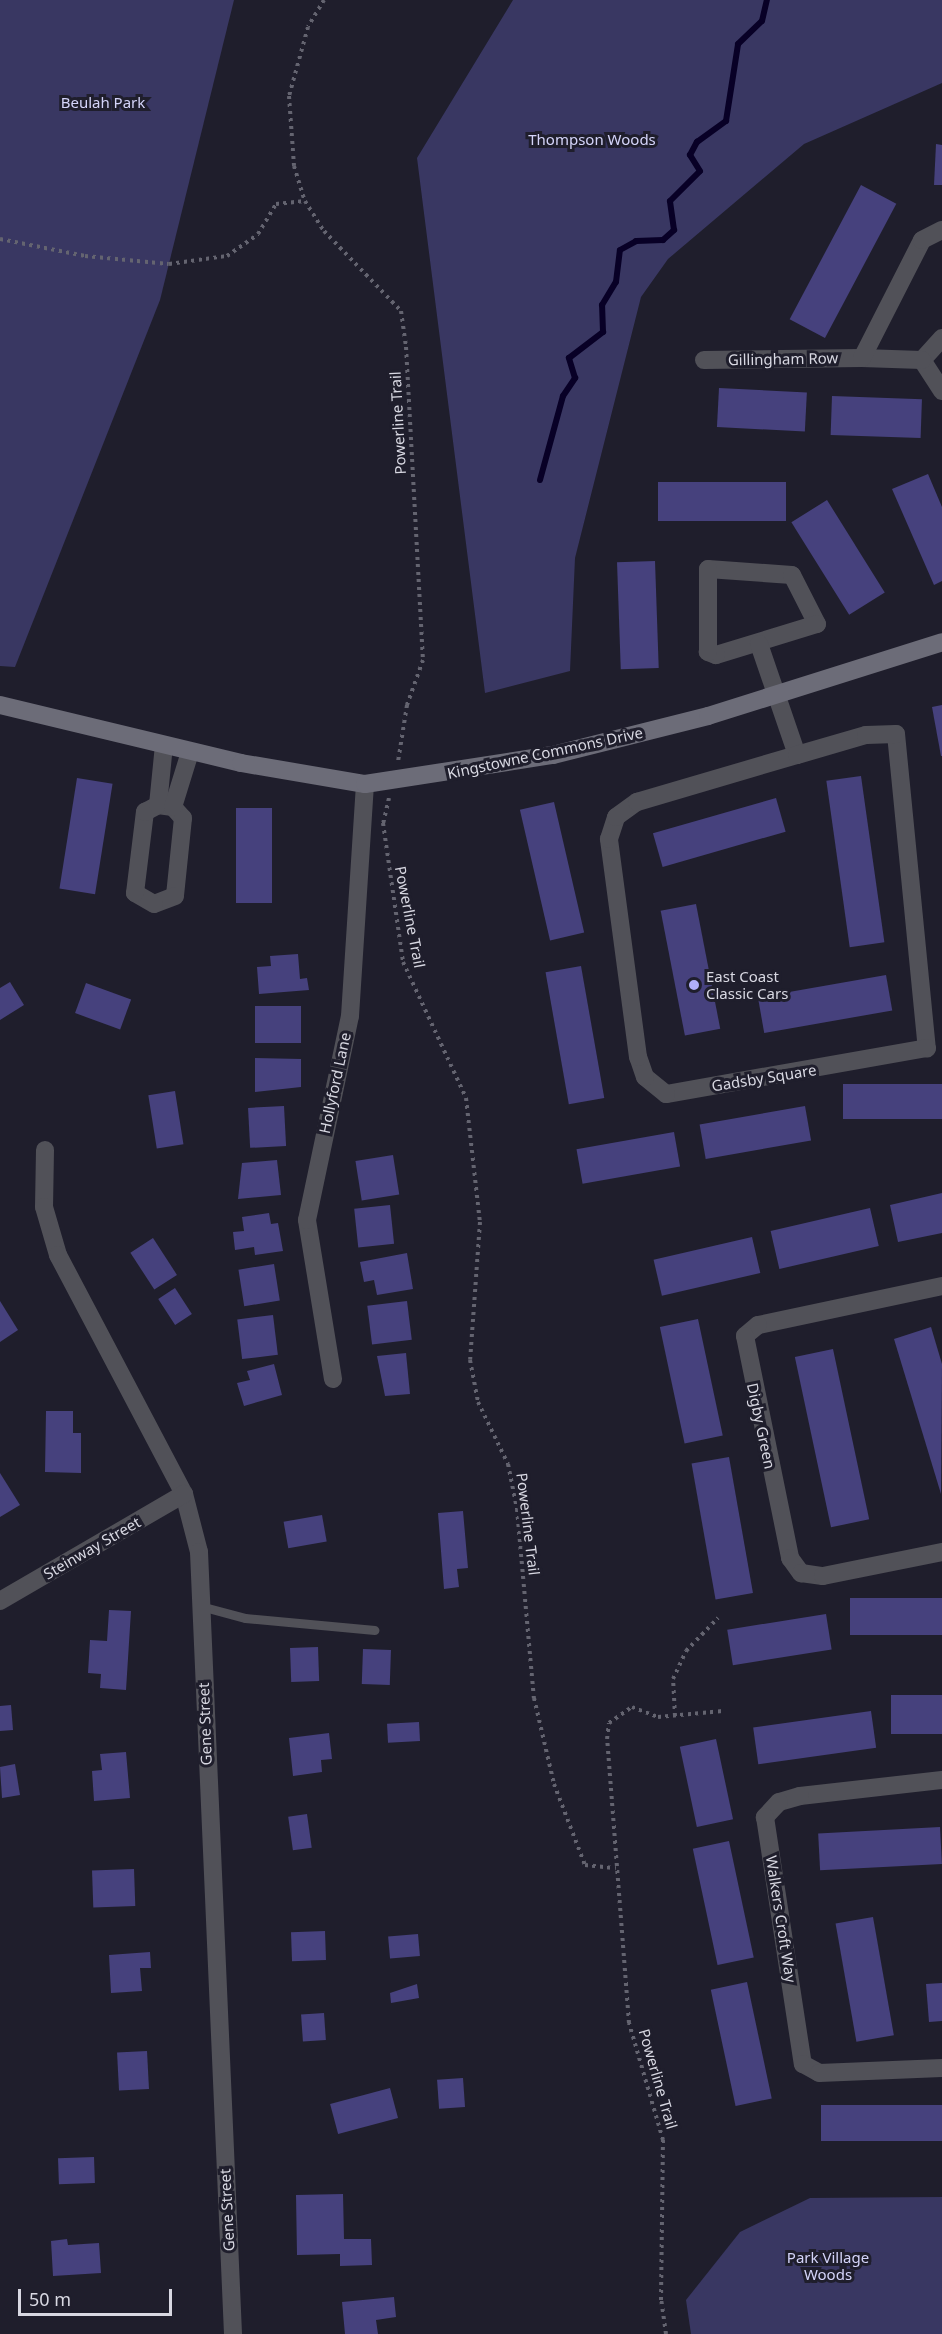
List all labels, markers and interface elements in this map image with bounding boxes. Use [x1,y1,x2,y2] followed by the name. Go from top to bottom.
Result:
[61,94,145,112] park label: Beulah Park
[528,131,656,149] park label: Thompson Woods
[728,349,838,369] street label: Gillingham Row
[386,371,410,475] street label: Powerline Trail
[446,723,644,783] street label: Kingstowne Commons Drive
[391,865,429,969] street label: Powerline Trail
[706,967,788,1002] place label: East Coast Classic Cars
[687,978,701,992] marker: East Coast Classic Cars
[316,1031,354,1135] street label: Hollyford Lane
[710,1061,818,1095] street label: Gadsby Square
[743,1381,779,1471] street label: Digby Green
[513,1472,543,1576] street label: Powerline Trail
[40,1513,144,1583] street label: Steinway Street
[195,1682,215,1766] street label: Gene Street
[762,1854,800,1984] street label: Walkers Croft Way
[635,2027,681,2131] street label: Powerline Trail
[216,2168,238,2252] street label: Gene Street
[787,2248,869,2283] park label: Park Village Woods
[21,2277,176,2315] scale bar
[29,2287,71,2311] text: 50 m

